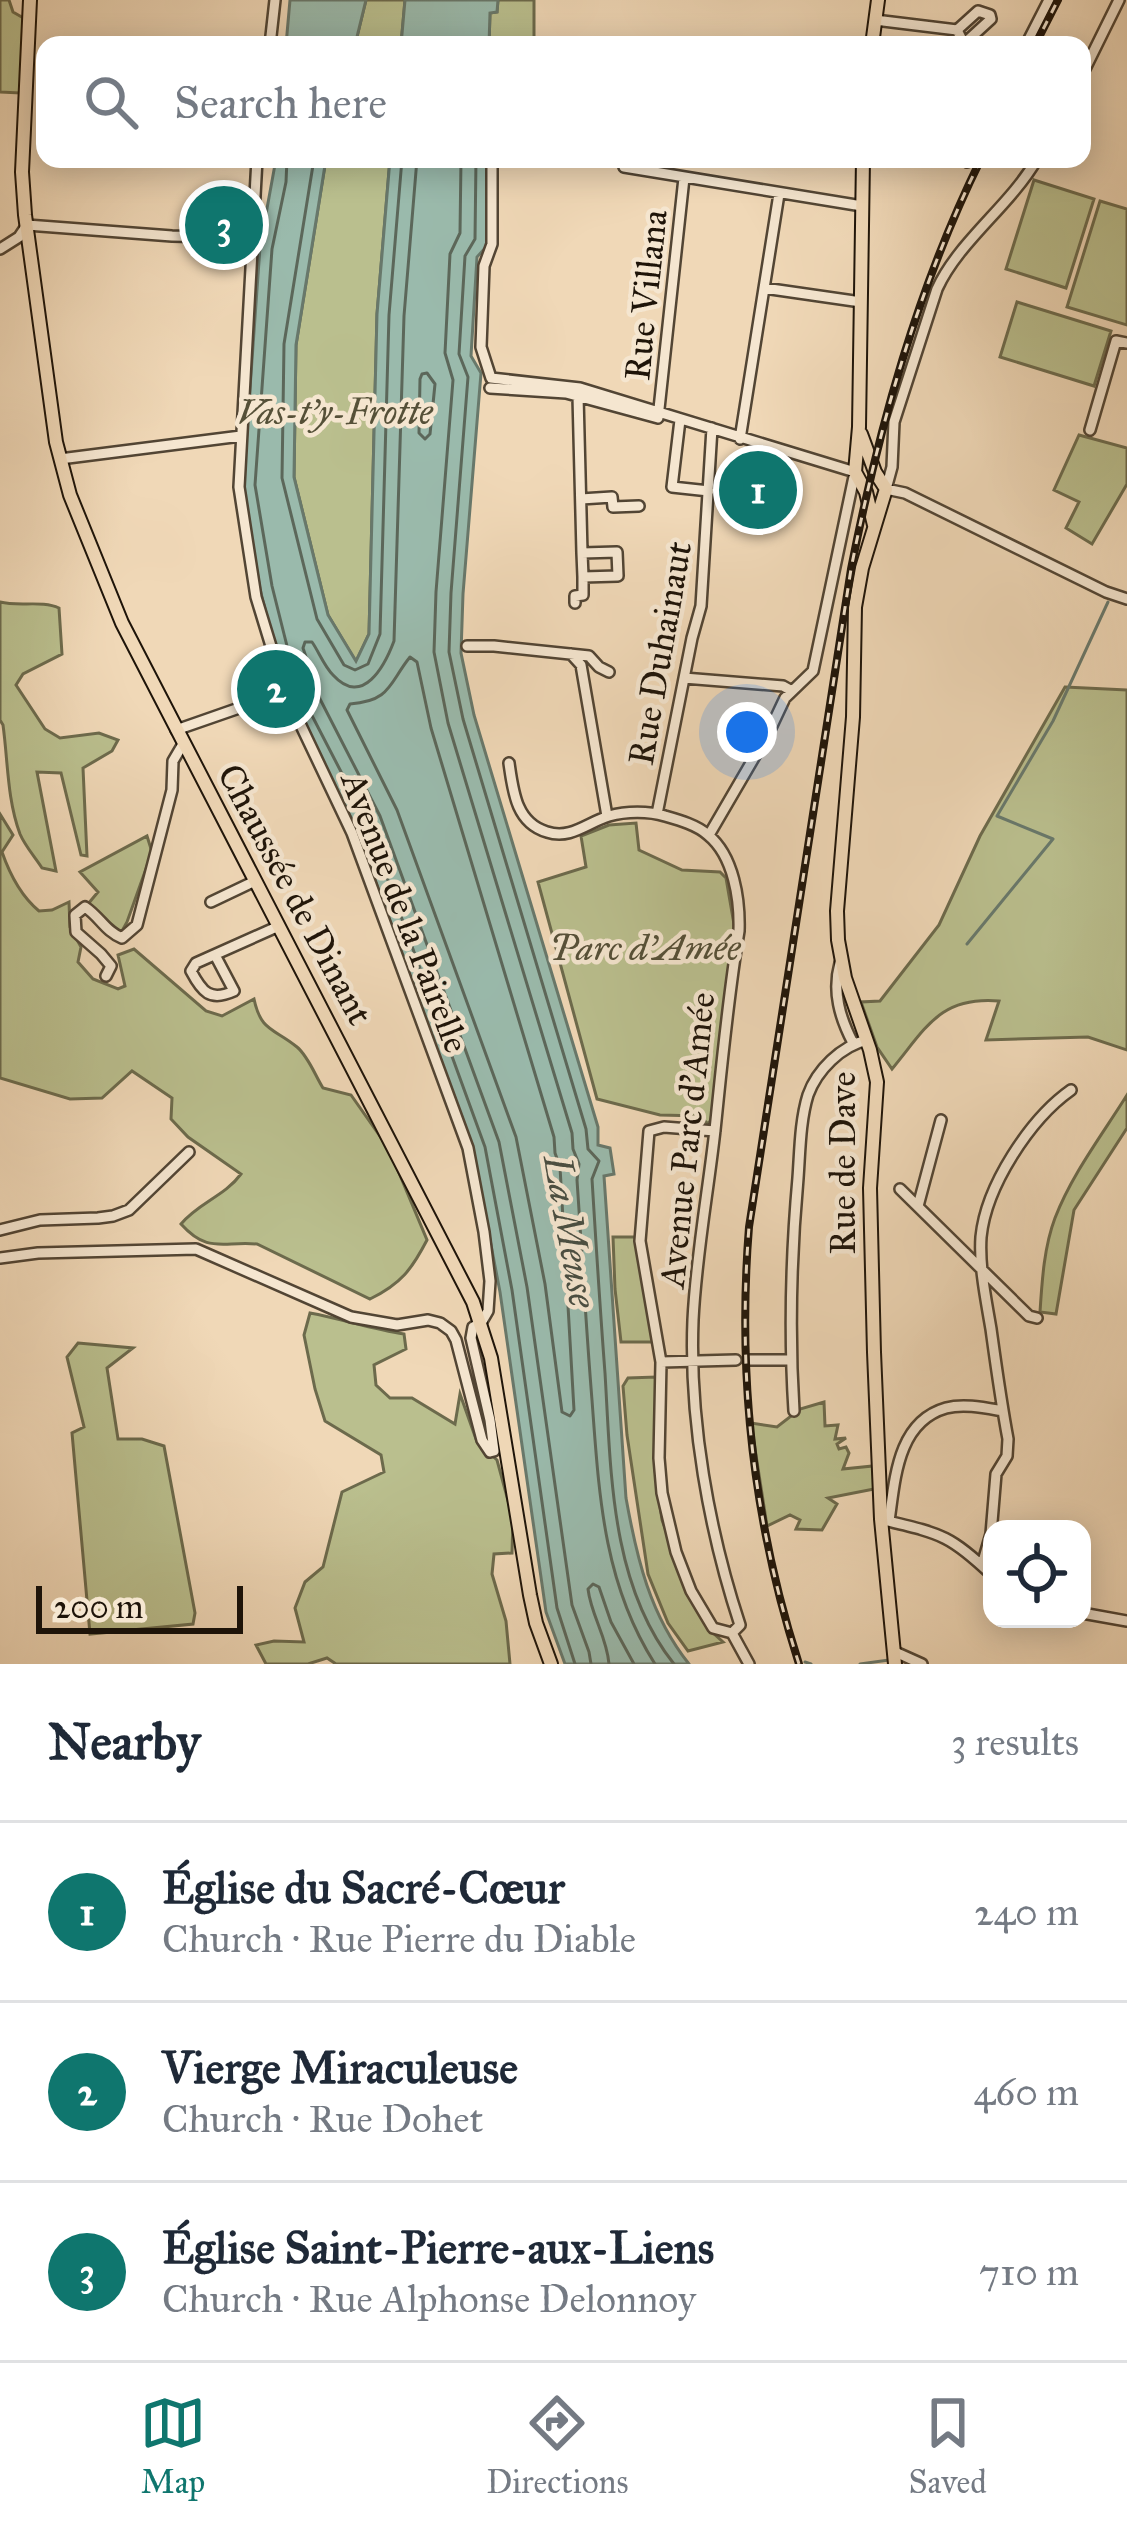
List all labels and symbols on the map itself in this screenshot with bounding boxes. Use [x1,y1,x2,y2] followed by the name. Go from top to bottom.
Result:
[185,180,263,270] pin: 3
[615,207,677,383] street label: Rue Villana
[237,390,434,434] park label: Vas-t'y-Frotte
[719,445,797,535] pin: 1
[619,538,701,768] street label: Rue Duhainaut
[237,644,315,734] pin: 2
[717,702,777,762] your location
[208,757,382,1033] street label: Chaussée de Dinant
[331,764,479,1059] street label: Avenue de la Pairelle
[550,926,742,970] park label: Parc d'Amée
[649,990,724,1292] street label: Avenue Parc d'Amée
[821,1072,865,1254] street label: Rue de Dave
[533,1149,607,1313] water label: La Meuse
[36,1580,243,1633] scale bar

